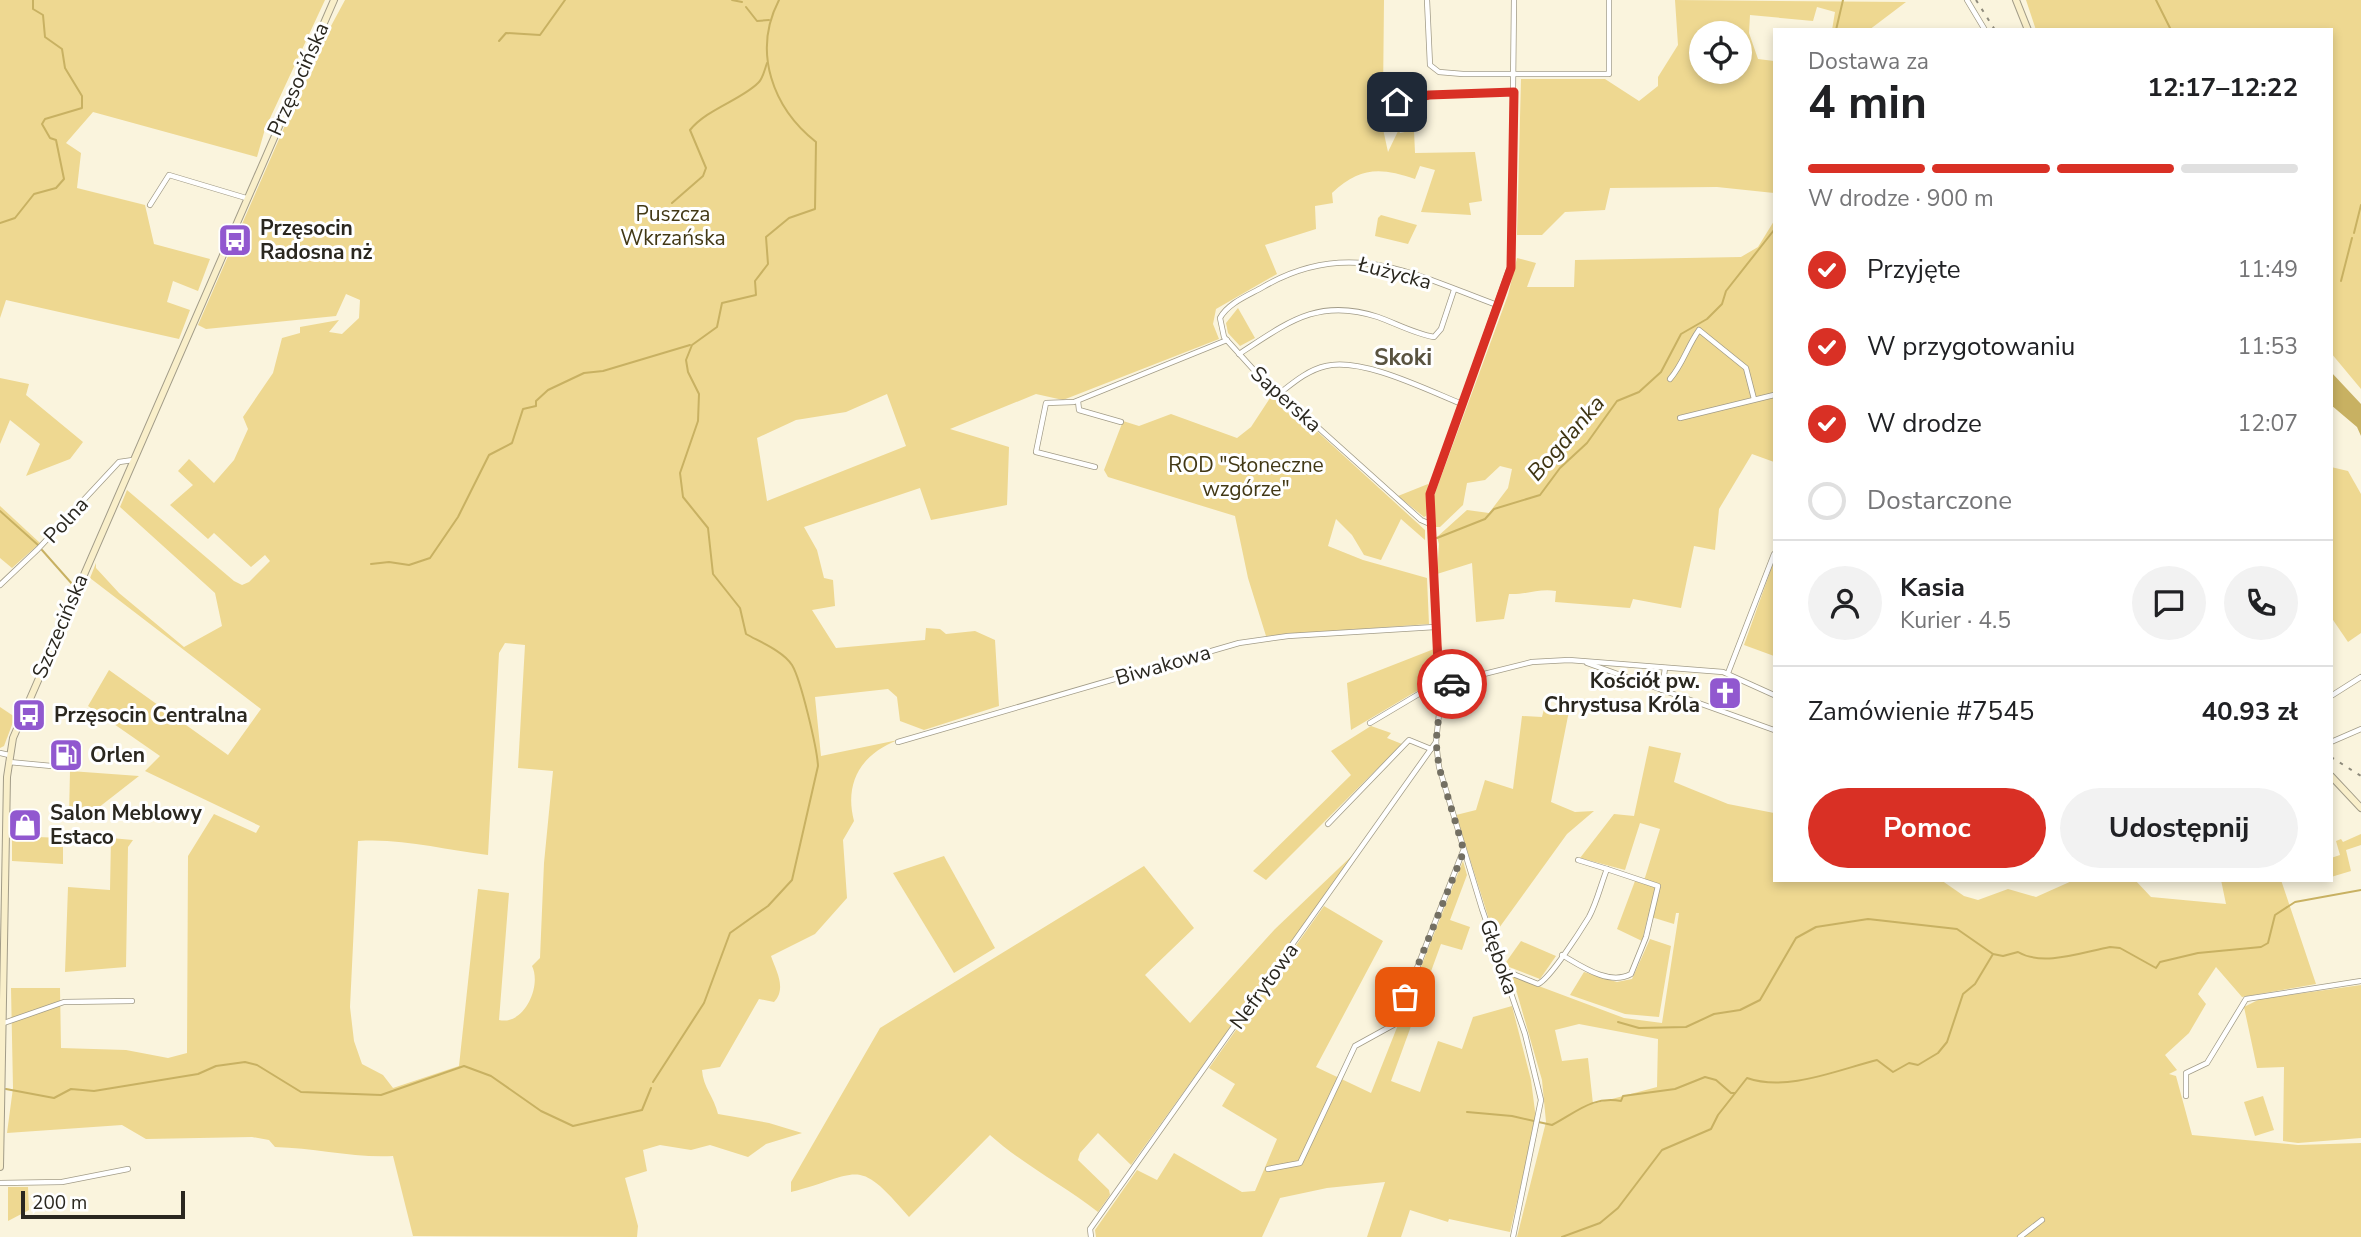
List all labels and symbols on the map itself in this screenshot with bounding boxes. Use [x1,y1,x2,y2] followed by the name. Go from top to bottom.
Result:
[261,18,335,140] street label: Przęsocińska
[1367,72,1427,132] pin
[620,200,726,252] park label: Puszcza Wkrzańska
[260,214,372,266] place label: Przęsocin Radosna nż
[216,221,254,259] bus stop icon: Przęsocin Radosna nż
[1354,250,1435,296] street label: Łużycka
[1374,342,1432,373] district label: Skoki
[1244,360,1328,438] street label: Saperska
[1520,389,1612,487] water label: Bogdanka
[1168,451,1324,503] park label: ROD "Słoneczne wzgórze"
[37,491,95,549] street label: Polna
[25,569,95,683] street label: Szczecińska
[1112,638,1214,692] street label: Biwakowa
[1417,649,1487,719] courier
[1544,667,1700,719] place label: Kościół pw. Chrystusa Króla
[1706,674,1744,712] church icon: Kościół pw. Chrystusa Króla
[10,696,48,734] bus stop icon: Przęsocin Centralna
[54,701,248,729] place label: Przęsocin Centralna
[47,736,85,774] fuel station icon: Orlen
[90,741,145,769] place label: Orlen
[50,799,203,851] place label: Salon Meblowy Estaco
[6,806,44,844] shop icon: Salon Meblowy Estaco
[1473,916,1525,998] street label: Głęboka
[1223,937,1305,1035] street label: Nefrytowa
[1375,967,1435,1027] pin
[21,1188,186,1220] scale bar

